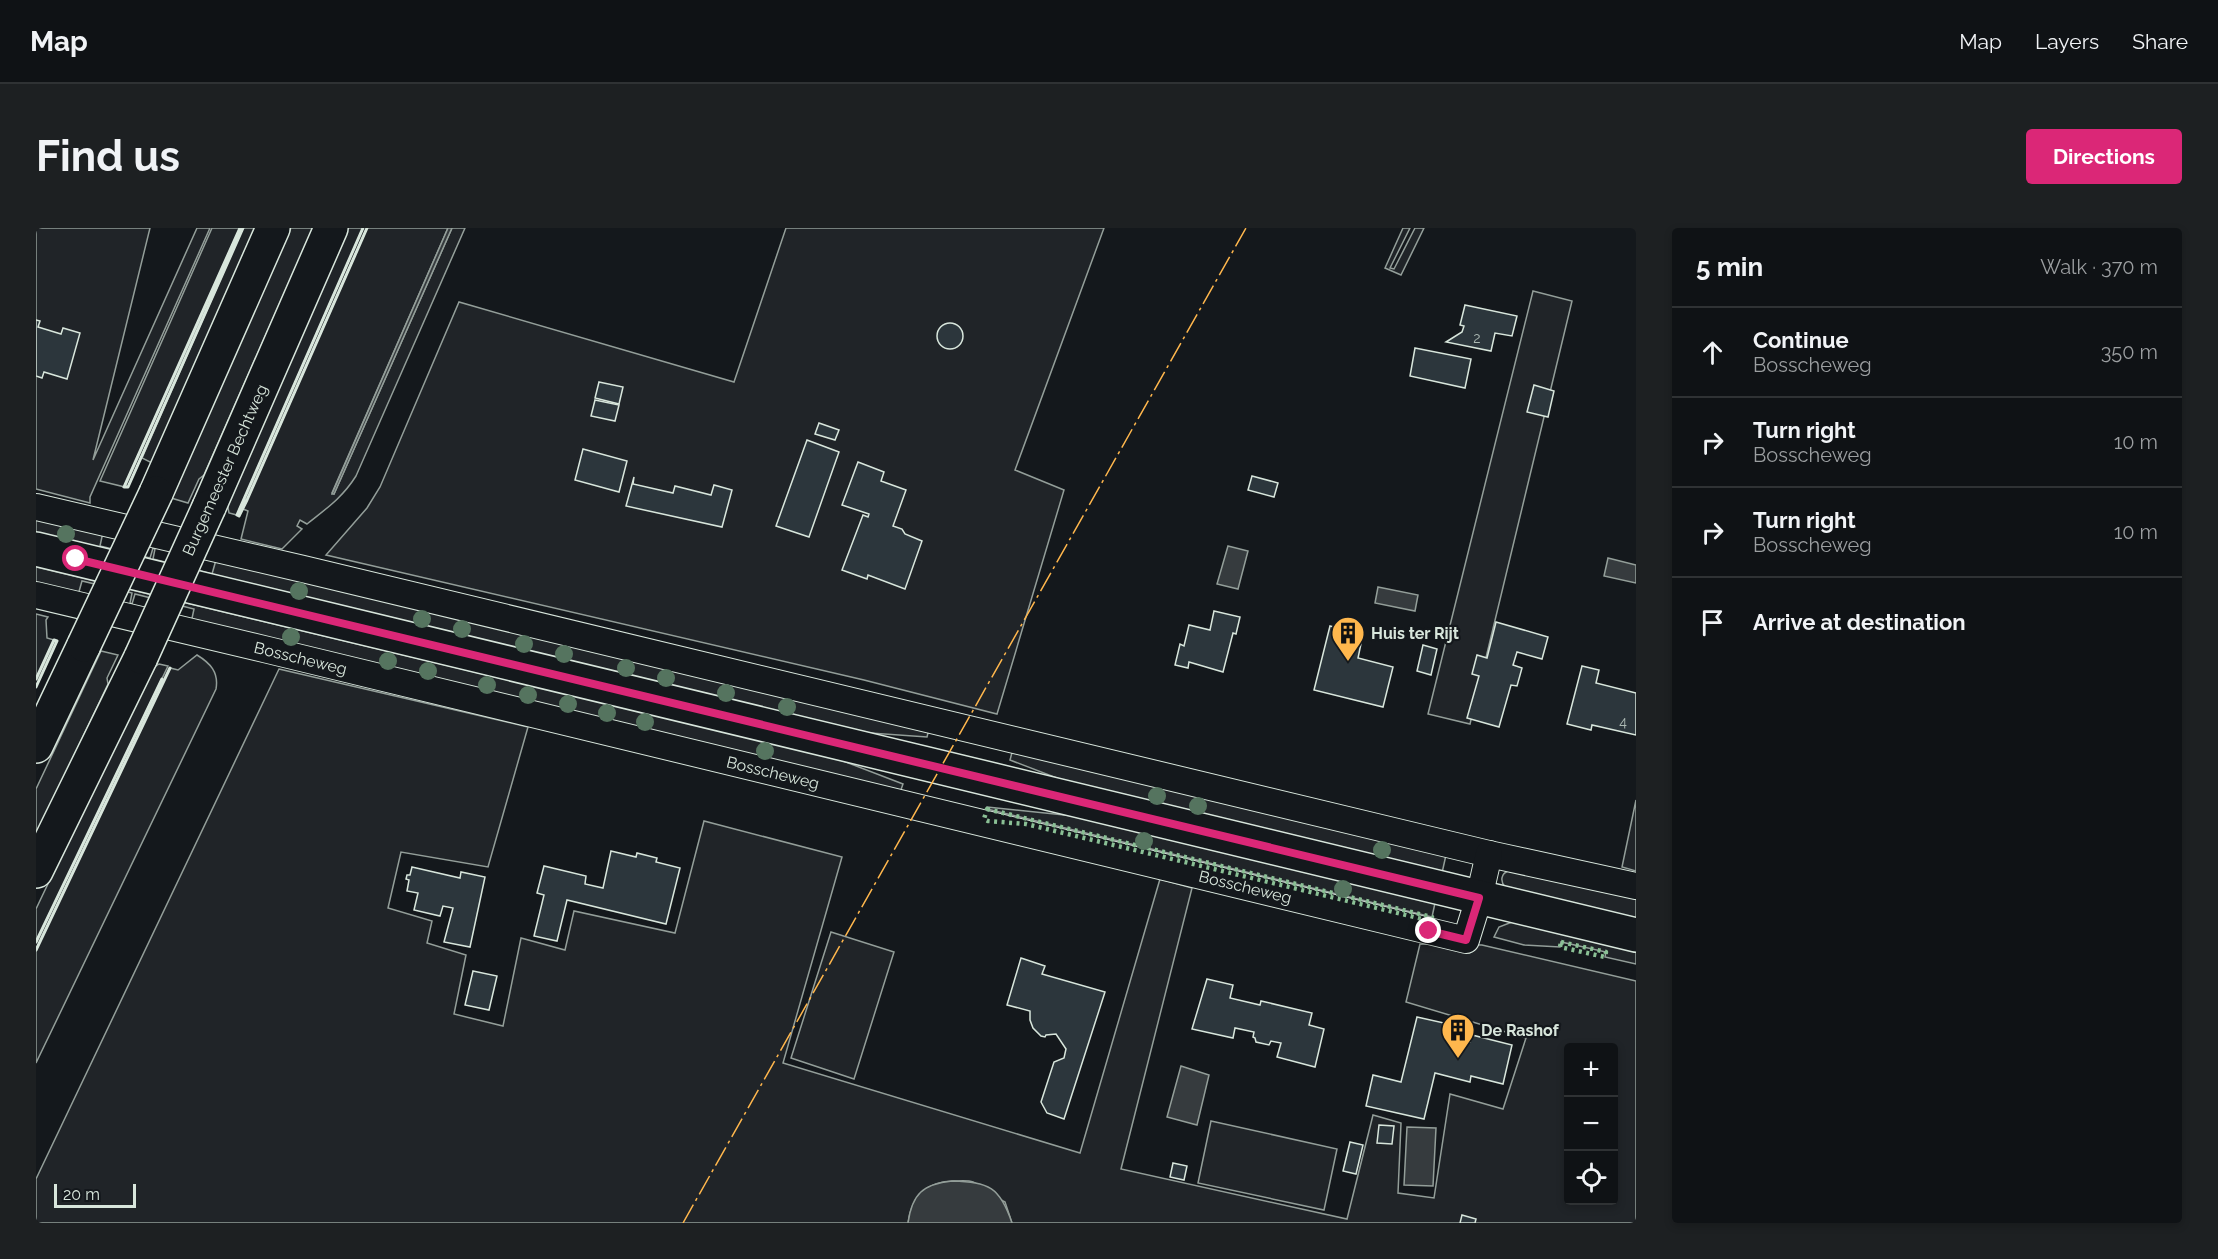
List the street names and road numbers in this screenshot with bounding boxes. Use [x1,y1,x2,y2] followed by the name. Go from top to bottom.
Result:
[179,381,271,559] street label: Burgemeester Bechtweg
[252,638,349,678] street label: Bosscheweg
[725,752,821,793] street label: Bosscheweg
[1197,866,1294,907] street label: Bosscheweg

